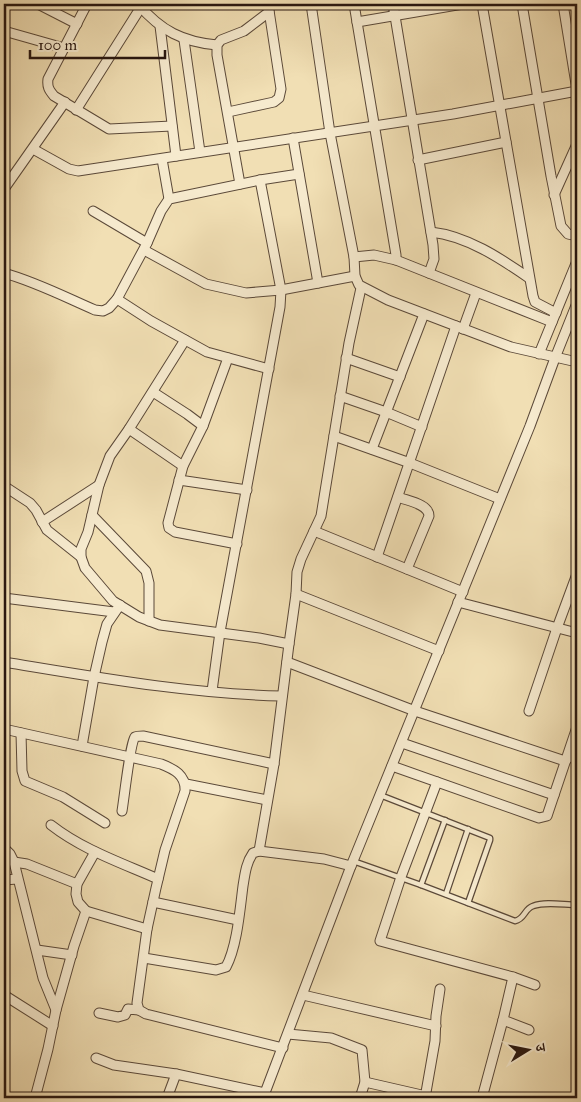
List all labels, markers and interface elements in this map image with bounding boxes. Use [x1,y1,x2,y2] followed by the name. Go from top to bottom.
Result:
[30,28,165,60] scale bar
[38,36,78,54] text: 100 m
[504,1024,554,1074] north arrow
[531,1042,549,1054] text: उ

